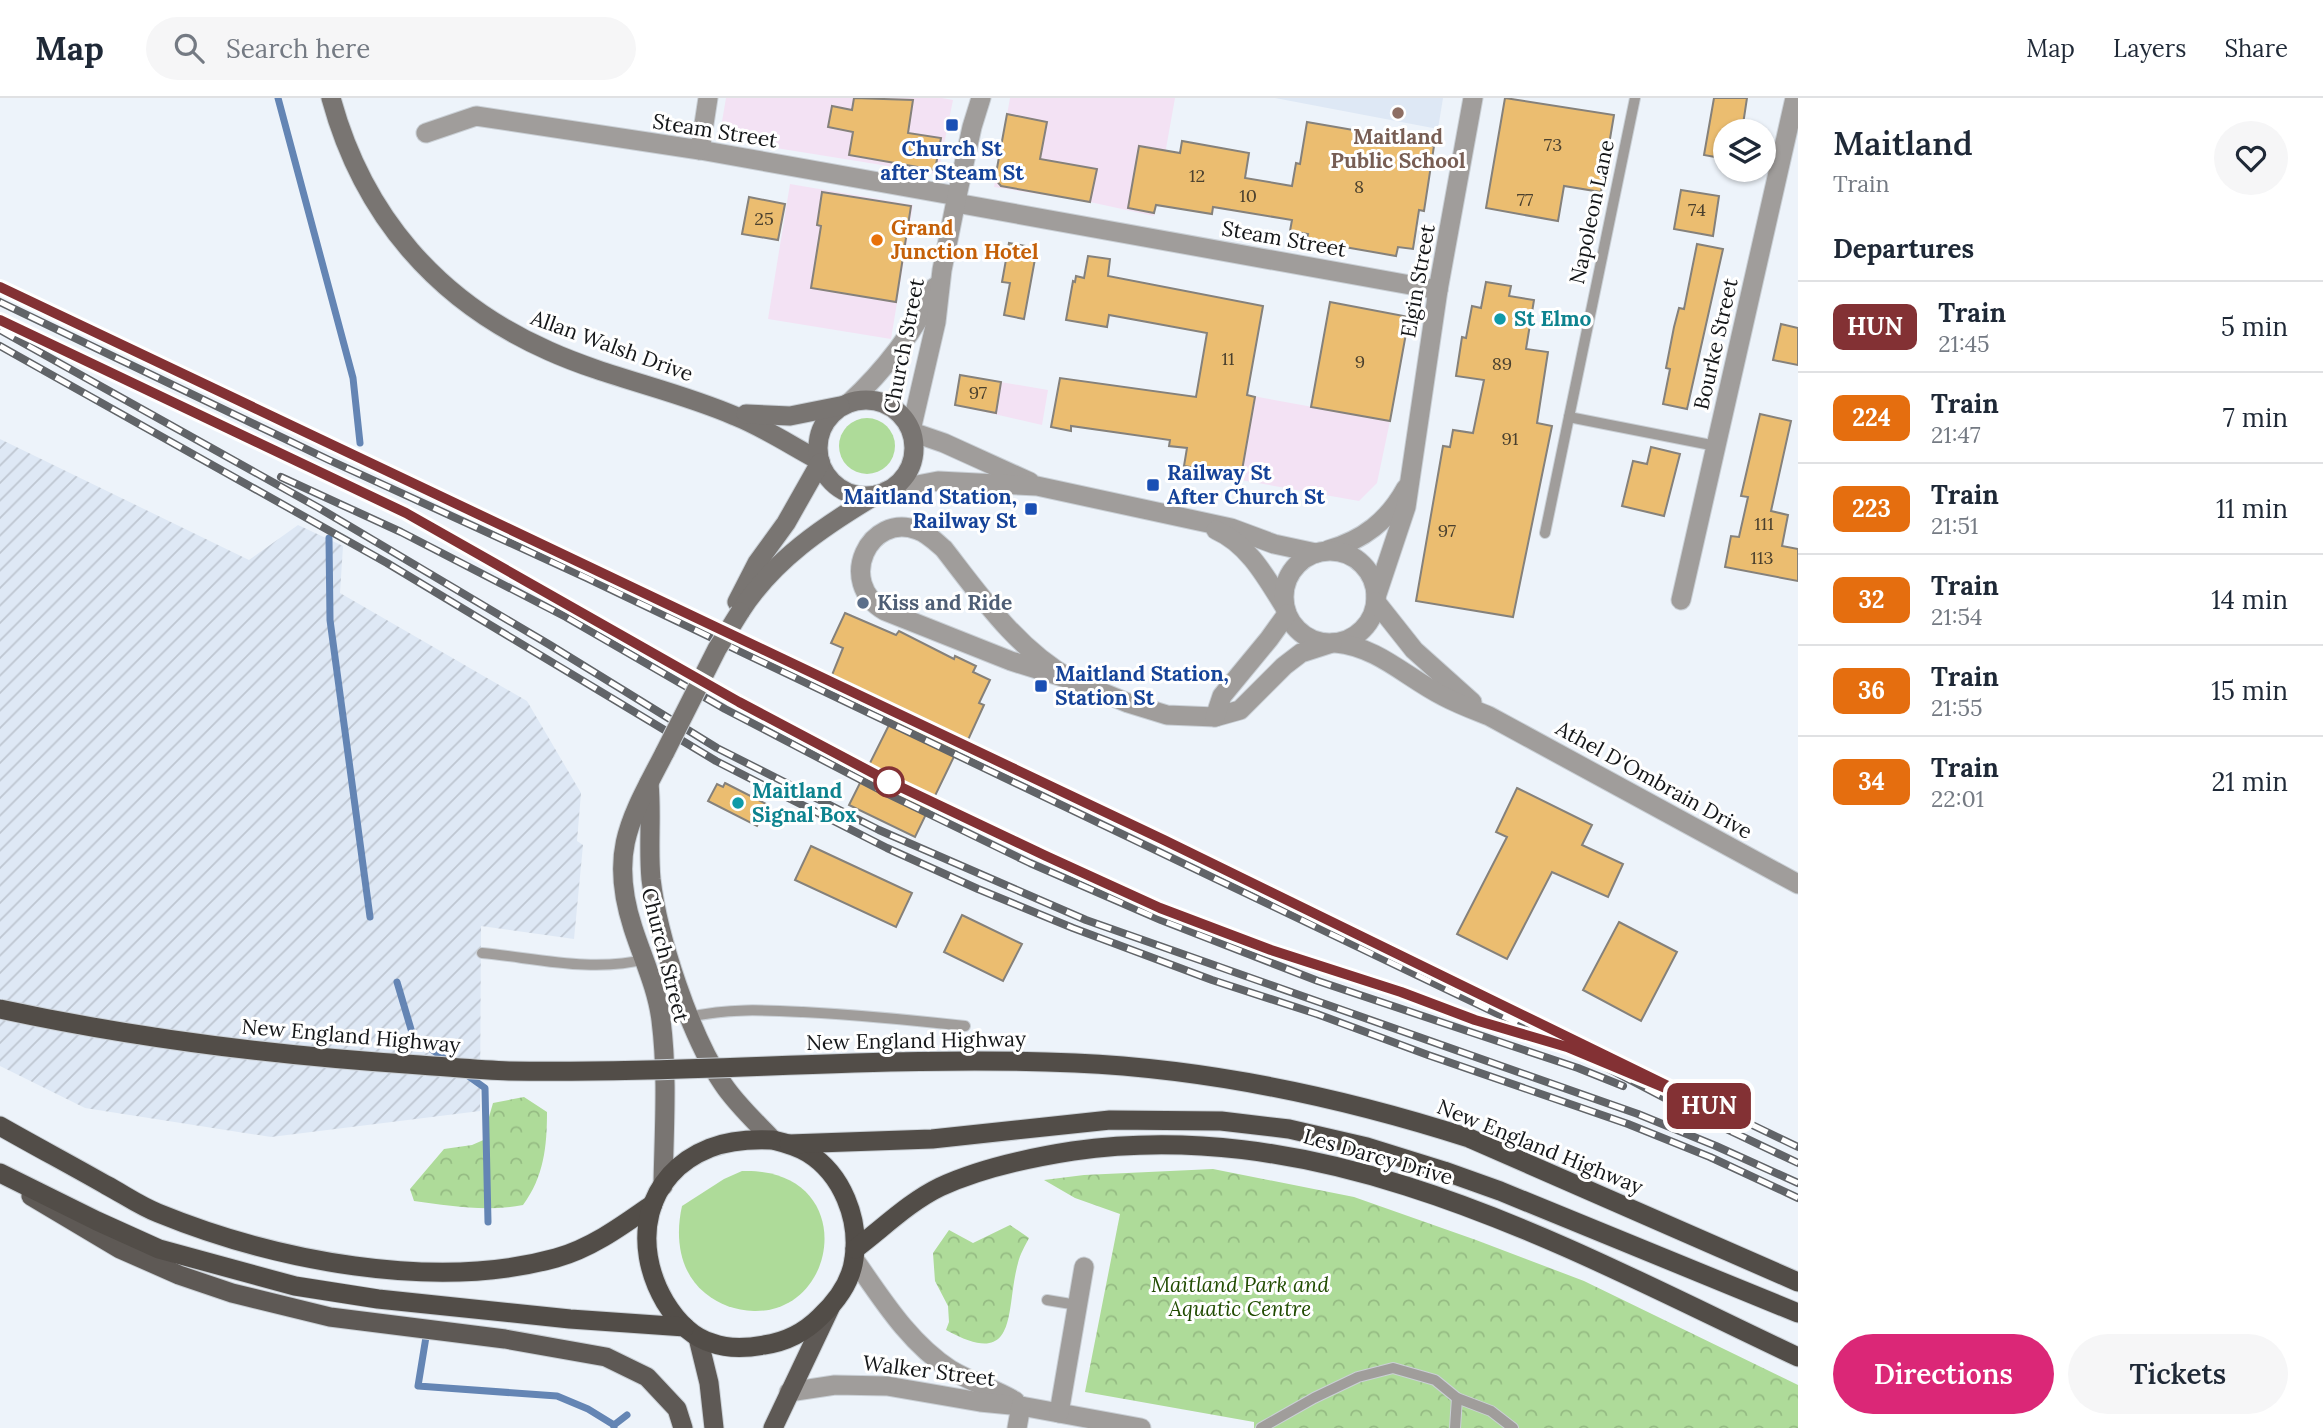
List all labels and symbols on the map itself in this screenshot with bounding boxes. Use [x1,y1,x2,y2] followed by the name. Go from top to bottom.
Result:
[1390,105,1406,121] marker: Maitland Public School
[651,107,780,154] street label: Steam Street
[944,117,960,133] marker: Church St after Steam St
[1331,123,1466,174] place label: Maitland Public School
[1544,133,1562,156] house number: 73
[880,135,1024,186] place label: Church St after Steam St
[1563,137,1620,286] street label: Napoleon Lane
[1189,164,1205,187] house number: 12
[1354,175,1364,198] house number: 8
[1239,184,1257,207] house number: 10
[1517,188,1533,211] house number: 77
[1688,198,1706,221] house number: 74
[754,207,774,230] house number: 25
[891,214,1039,265] place label: Grand Junction Hotel
[1220,214,1349,263] street label: Steam Street
[1394,221,1441,340] street label: Elgin Street
[869,232,885,248] marker: Grand Junction Hotel
[1687,274,1744,412] street label: Bourke Street
[877,275,930,416] street label: Church Street
[526,303,697,387] street label: Allan Walsh Drive
[1514,305,1592,332] place label: St Elmo
[1492,311,1508,327] marker: St Elmo
[1221,347,1235,370] house number: 11
[1355,350,1365,373] house number: 9
[1492,352,1512,375] house number: 89
[969,381,987,404] house number: 97
[1502,427,1518,450] house number: 91
[1167,459,1325,510] place label: Railway St After Church St
[1145,477,1161,493] marker: Railway St After Church St
[843,483,1017,534] place label: Maitland Station, Railway St
[1023,501,1039,517] marker: Maitland Station, Railway St
[1754,512,1774,535] house number: 111
[1438,519,1456,542] house number: 97
[1750,546,1774,569] house number: 113
[877,589,1012,616] place label: Kiss and Ride
[855,595,871,611] marker: Kiss and Ride
[1055,660,1229,711] place label: Maitland Station, Station St
[1033,678,1049,694] marker: Maitland Station, Station St
[1550,714,1757,845] street label: Athel D'Ombrain Drive
[874,767,904,797] unlabelled marker
[752,777,857,828] place label: Maitland Signal Box
[730,795,746,811] marker: Maitland Signal Box
[636,885,695,1026] street label: Church Street
[240,1012,462,1059] street label: New England Highway
[806,1025,1026,1056] street label: New England Highway
[1669,1083,1749,1129] line badge: HUN
[1433,1093,1647,1200] street label: New England Highway
[1300,1122,1456,1191] street label: Les Darcy Drive
[1151,1271,1329,1322] park label: Maitland Park and Aquatic Centre
[861,1349,998,1392] street label: Walker Street

